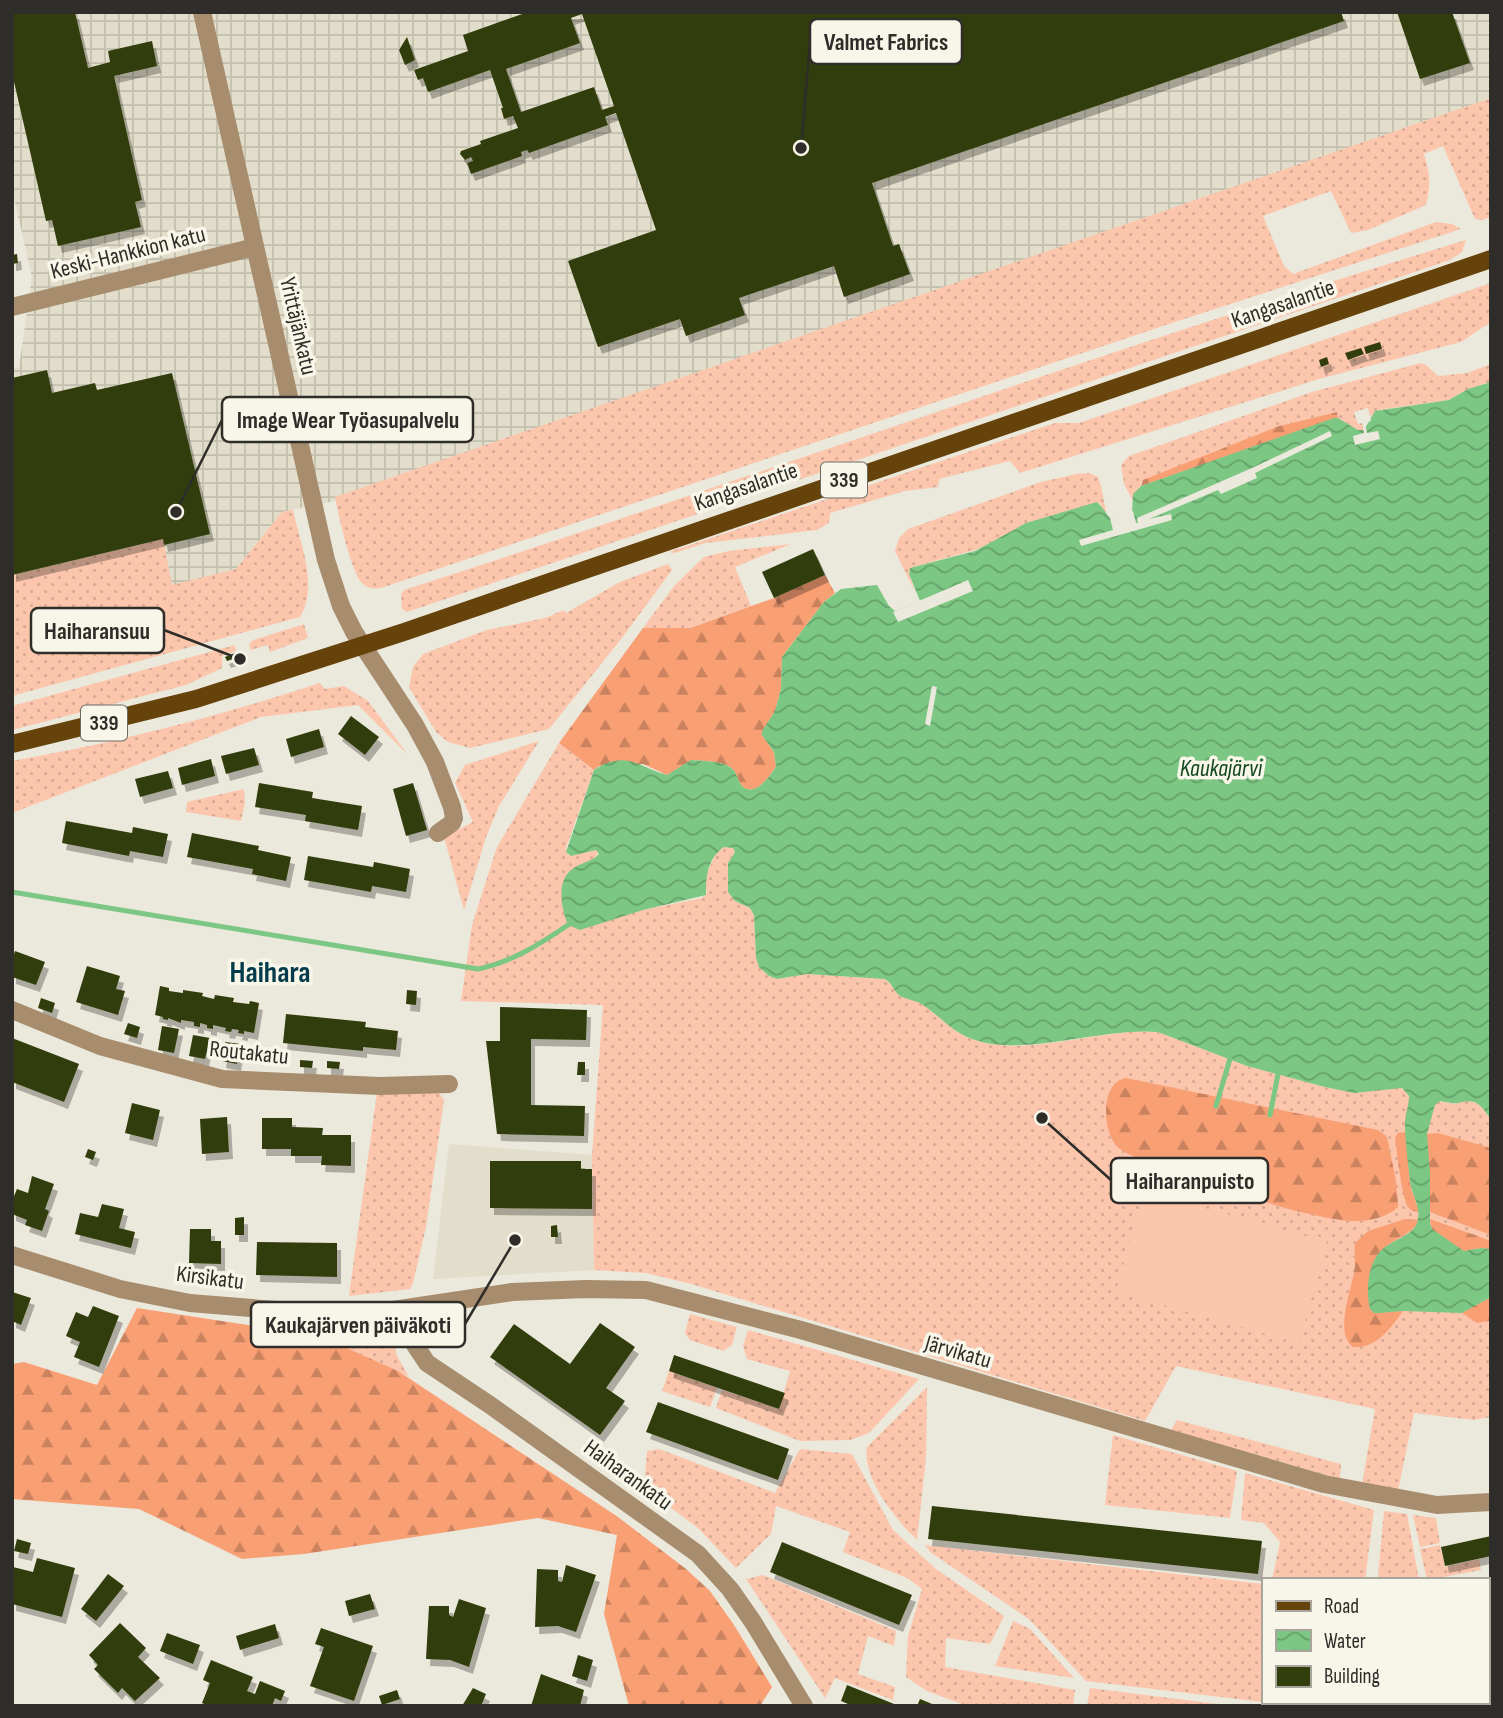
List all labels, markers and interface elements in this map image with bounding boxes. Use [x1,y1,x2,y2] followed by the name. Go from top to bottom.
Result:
[810,19,962,64] callout: Valmet Fabrics
[824,28,948,57] text: Valmet Fabrics
[48,220,208,286] street label: Keski-Hankkion katu
[1228,273,1338,335] street label: Kangasalantie
[273,274,323,378] street label: Yrittäjänkatu
[222,397,473,442] callout: Image Wear Työasupalvelu
[237,406,459,435] text: Image Wear Työasupalvelu
[691,456,801,518] street label: Kangasalantie
[821,462,867,498] road number: 339
[31,608,164,653] callout: Haiharansuu
[44,617,150,646] text: Haiharansuu
[81,706,127,740] road number: 339
[1180,754,1263,783] water label: Kaukajärvi
[229,955,311,991] district label: Haihara
[208,1035,290,1071] street label: Routakatu
[1111,1158,1268,1203] callout: Haiharanpuisto
[1126,1167,1254,1196] text: Haiharanpuisto
[175,1260,245,1296] street label: Kirsikatu
[251,1302,465,1347] callout: Kaukajärven päiväkoti
[265,1311,451,1340] text: Kaukajärven päiväkoti
[921,1329,994,1375] street label: Järvikatu
[578,1433,678,1517] street label: Haiharankatu
[1262,1578,1489,1704] legend
[1324,1594,1359,1619] text: Road
[1324,1629,1366,1654] text: Water
[1324,1664,1380,1689] text: Building

